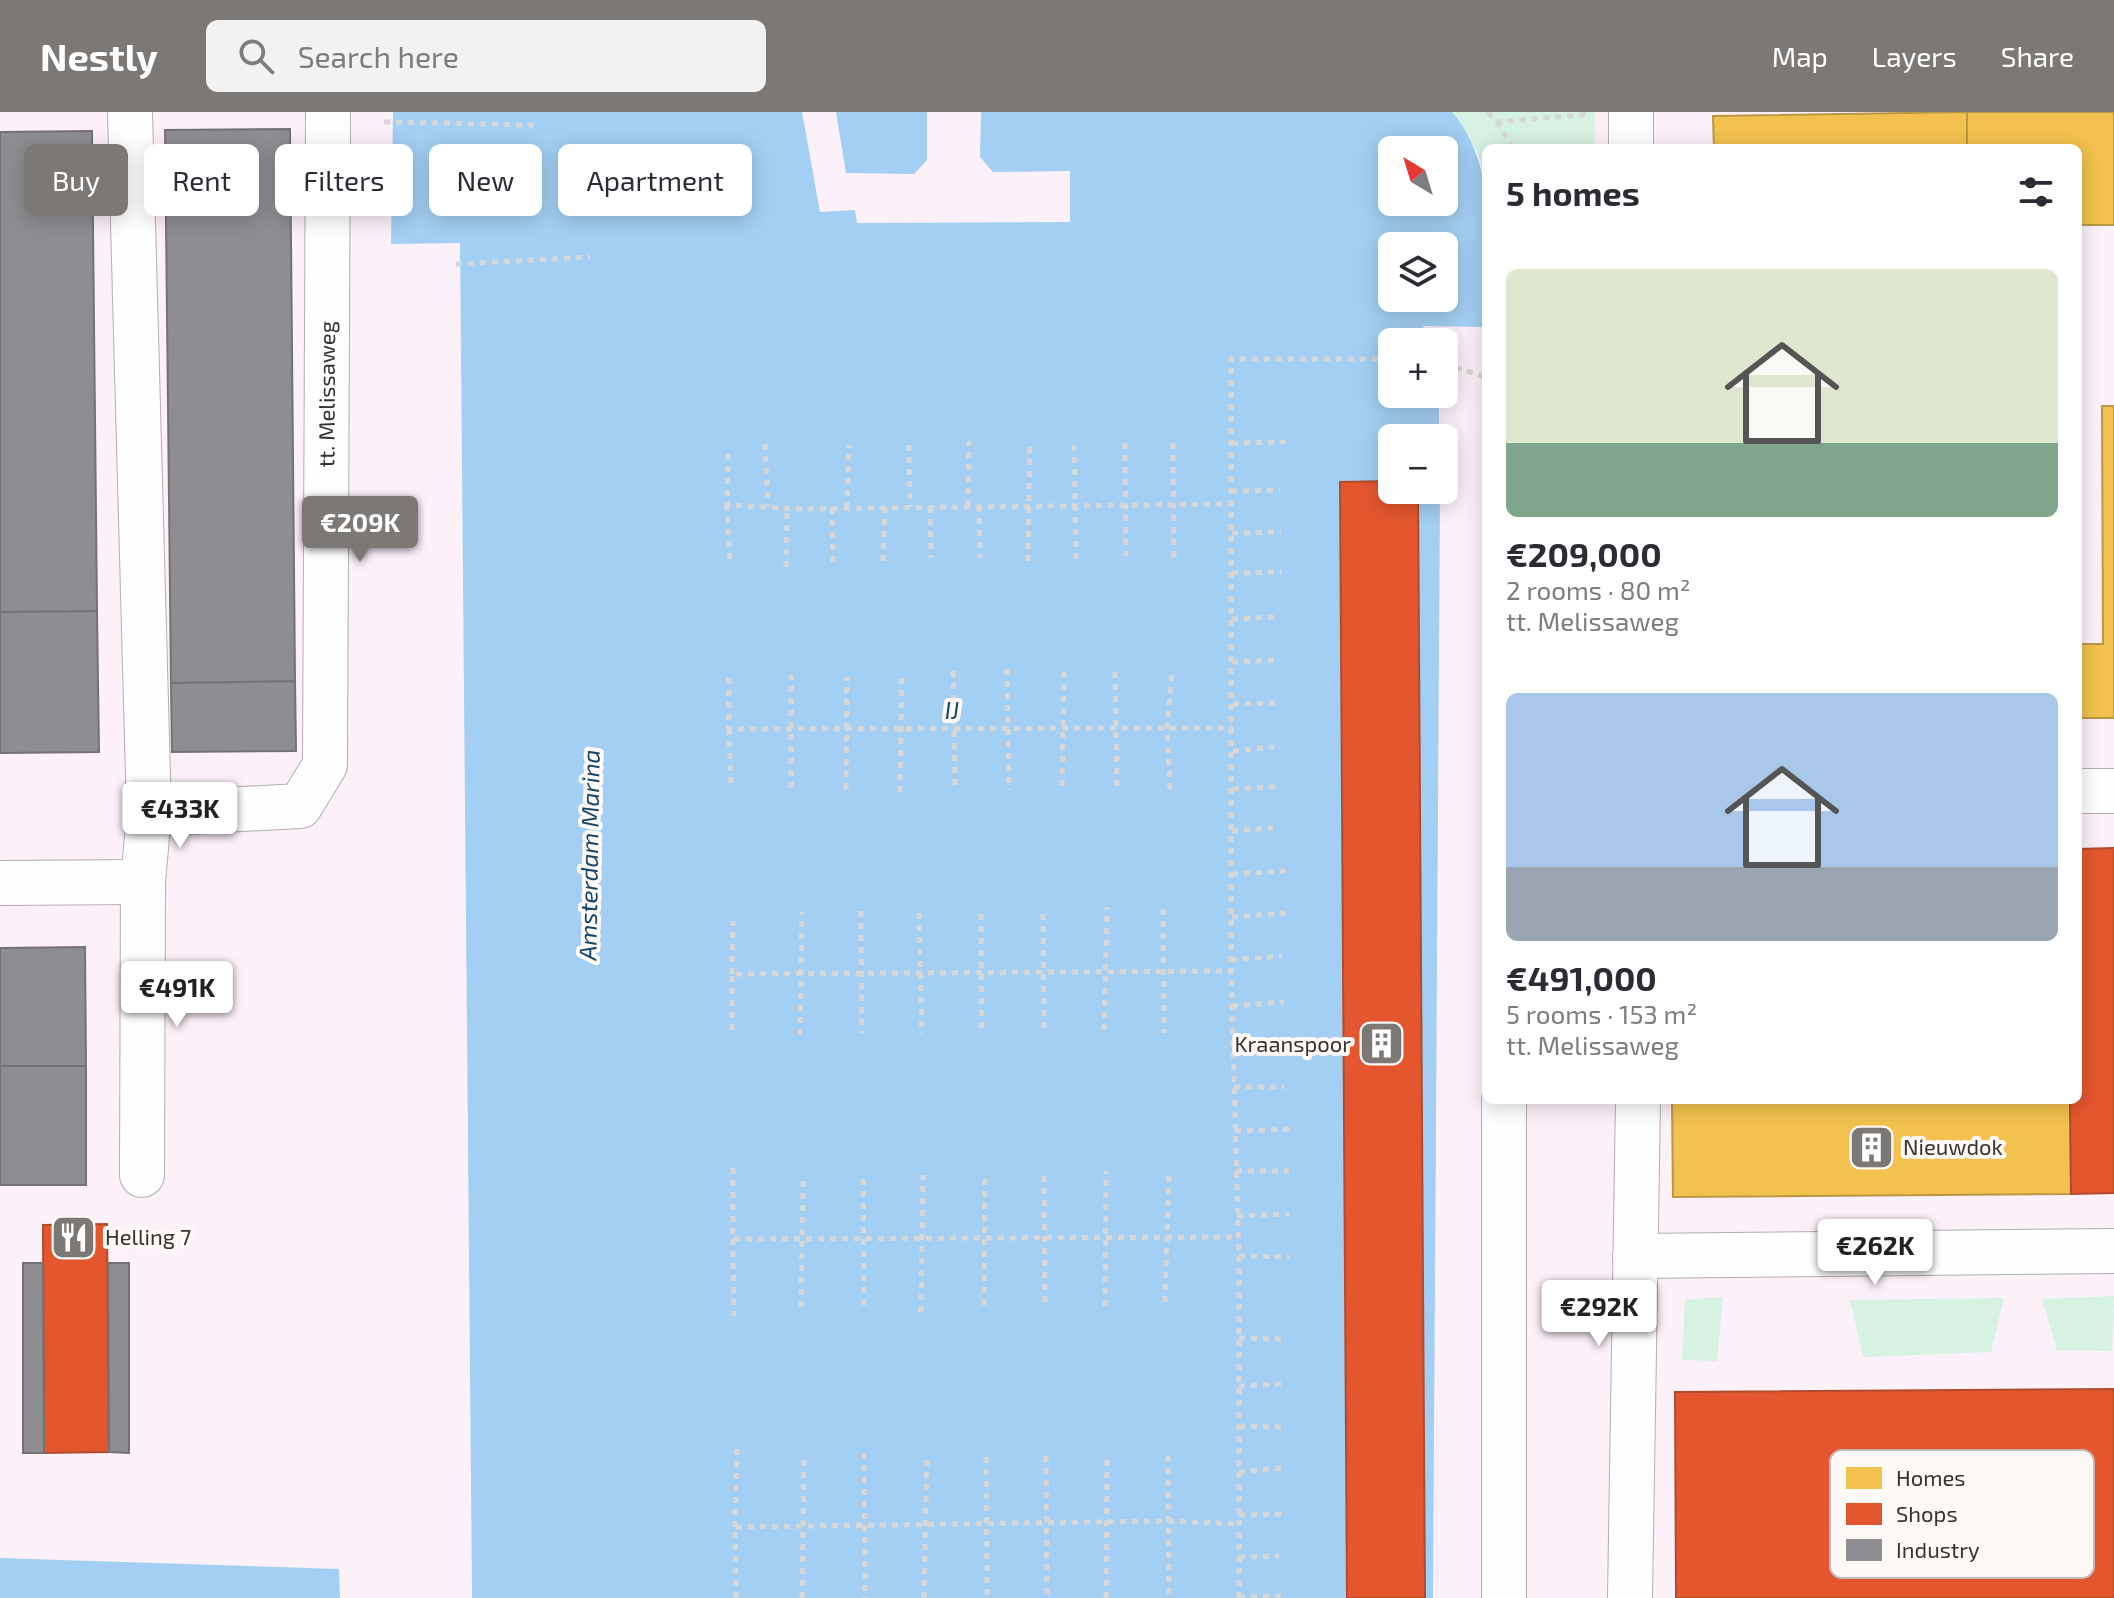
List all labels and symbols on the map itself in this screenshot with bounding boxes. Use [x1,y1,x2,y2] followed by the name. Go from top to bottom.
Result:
[1378,136,1458,216] north arrow
[312,321,339,468] street label: tt. Melissaweg
[304,496,416,564] pin: €209K
[945,695,959,724] water label: IJ
[572,749,605,962] water label: Amsterdam Marina
[124,782,236,850] pin: €433K
[121,961,233,1029] pin: €491K
[1358,1020,1406,1068] building icon: Kraanspoor
[1234,1030,1351,1056] place label: Kraanspoor
[1848,1123,1896,1171] building icon: Nieuwdok
[1903,1133,2003,1159] place label: Nieuwdok
[50,1213,98,1261] restaurant icon: Helling 7
[1819,1219,1931,1287] pin: €262K
[105,1223,191,1249] place label: Helling 7
[1543,1280,1655,1348] pin: €292K
[1830,1450,2094,1578] legend
[1896,1464,1965,1490] text: Homes
[1896,1500,1958,1526] text: Shops
[1896,1536,1980,1562] text: Industry

